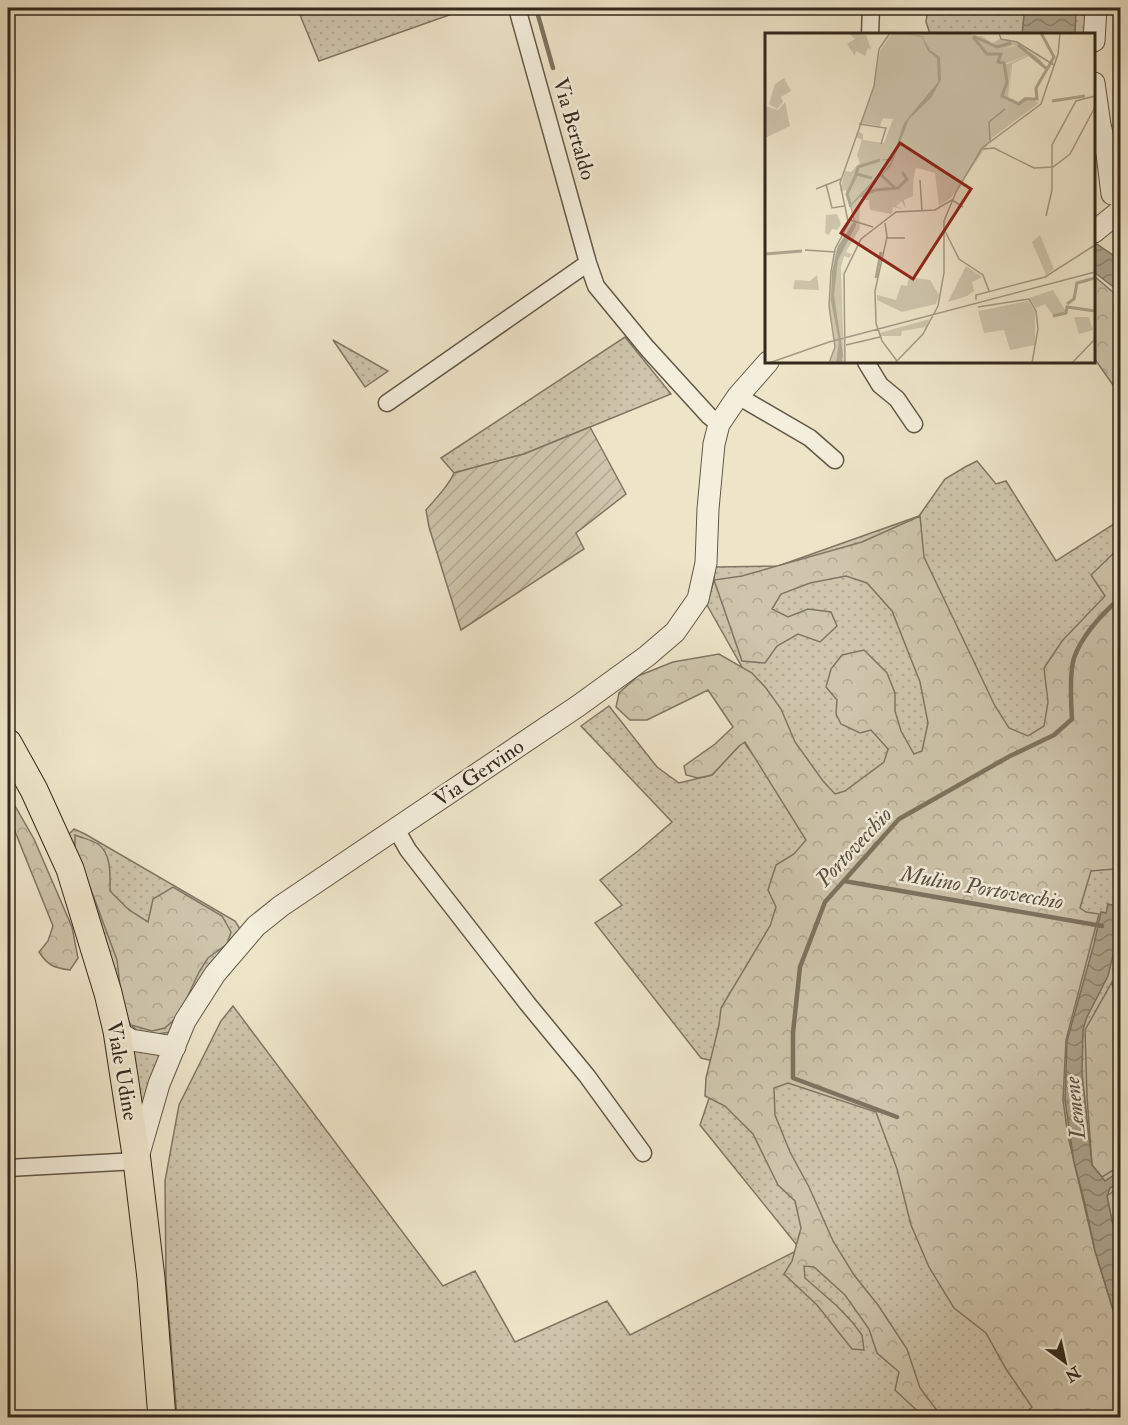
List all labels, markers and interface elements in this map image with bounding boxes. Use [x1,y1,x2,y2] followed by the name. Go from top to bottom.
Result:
[765,33,1095,363] inset map
[547,75,601,183] street label: Via Bertaldo
[429,733,529,813] street label: Via Gervino
[809,801,898,894] water label: Portovecchio
[896,860,1066,916] water label: Mulino Portovecchio
[100,1019,144,1123] street label: Viale Udine
[1058,1075,1092,1142] water label: Lemene
[1035,1332,1095,1392] north arrow
[1061,1361,1085,1386] text: N

